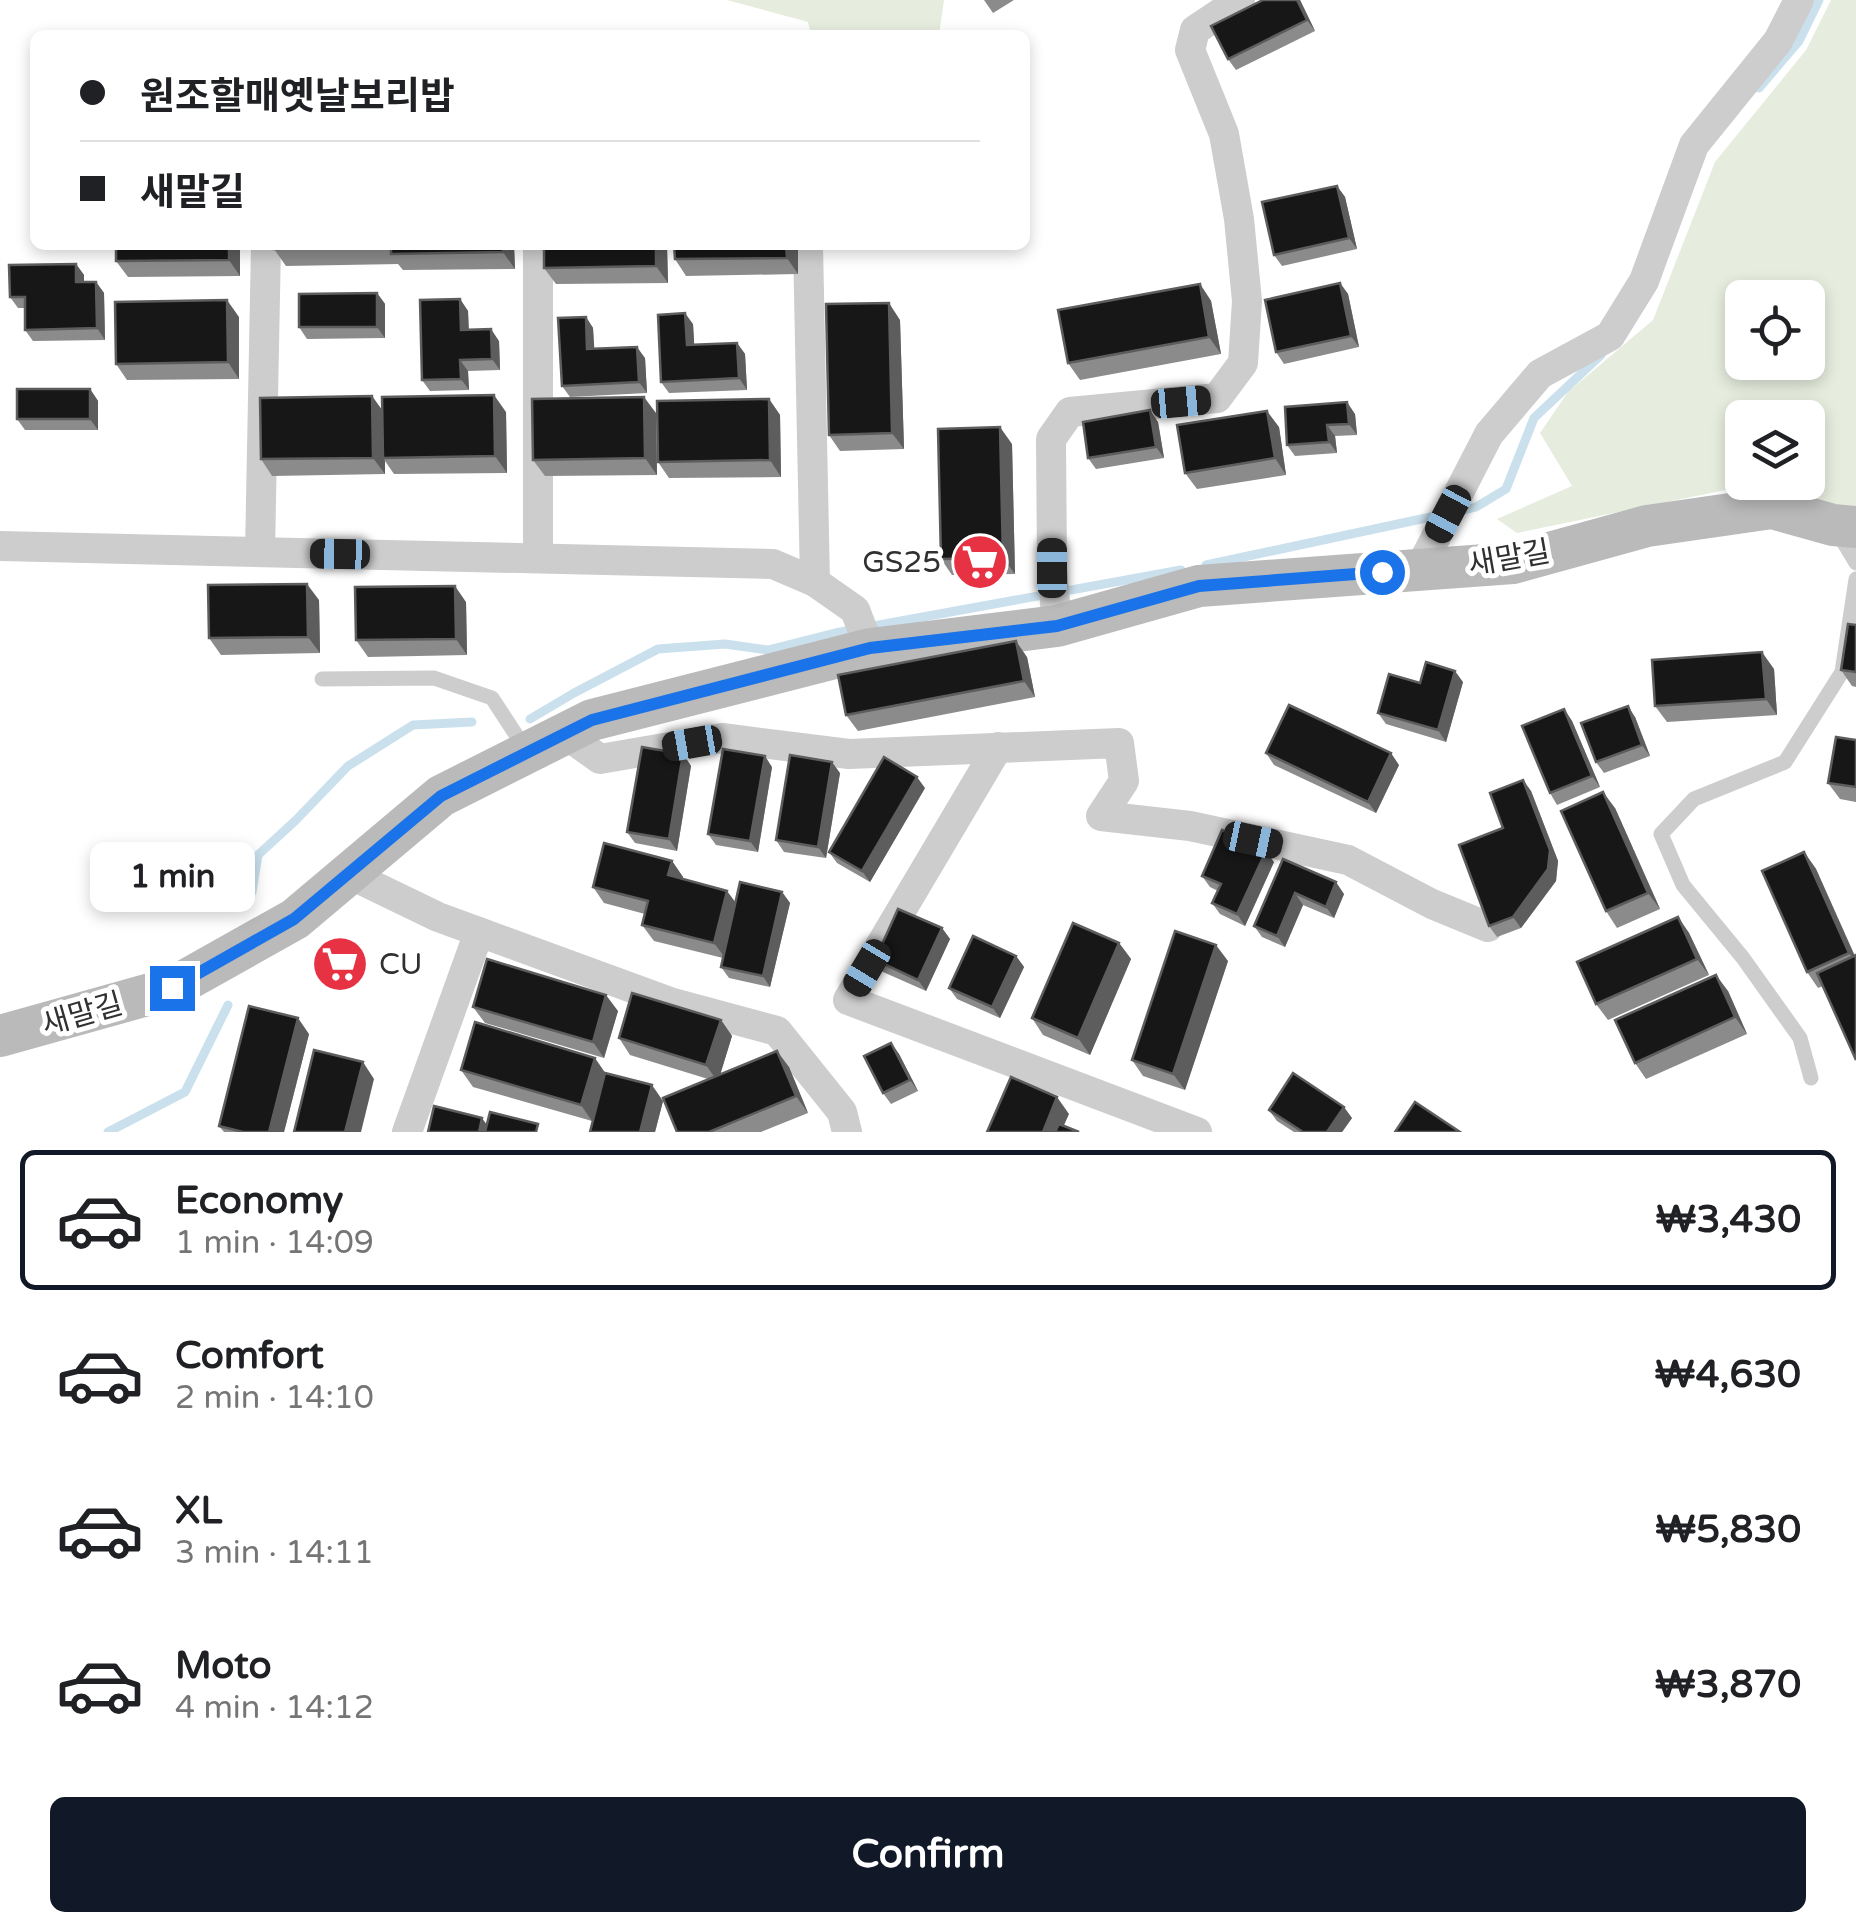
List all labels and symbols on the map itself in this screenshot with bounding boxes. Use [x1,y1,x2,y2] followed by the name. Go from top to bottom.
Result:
[1150,384,1212,420] car
[1421,480,1475,548] car
[950,532,1010,592] supermarket icon: GS25
[1465,533,1553,584] street label: 새말길
[310,538,370,570] car
[1037,538,1067,598] car
[862,544,941,581] place label: GS25
[1360,550,1405,595] route start
[660,723,724,763] car
[1221,819,1285,861] car
[90,843,254,913] callout: 1 min
[310,934,370,994] supermarket icon: CU
[839,935,895,1001] car
[379,946,423,983] place label: CU
[150,966,195,1011] route end
[37,985,127,1044] street label: 새말길

